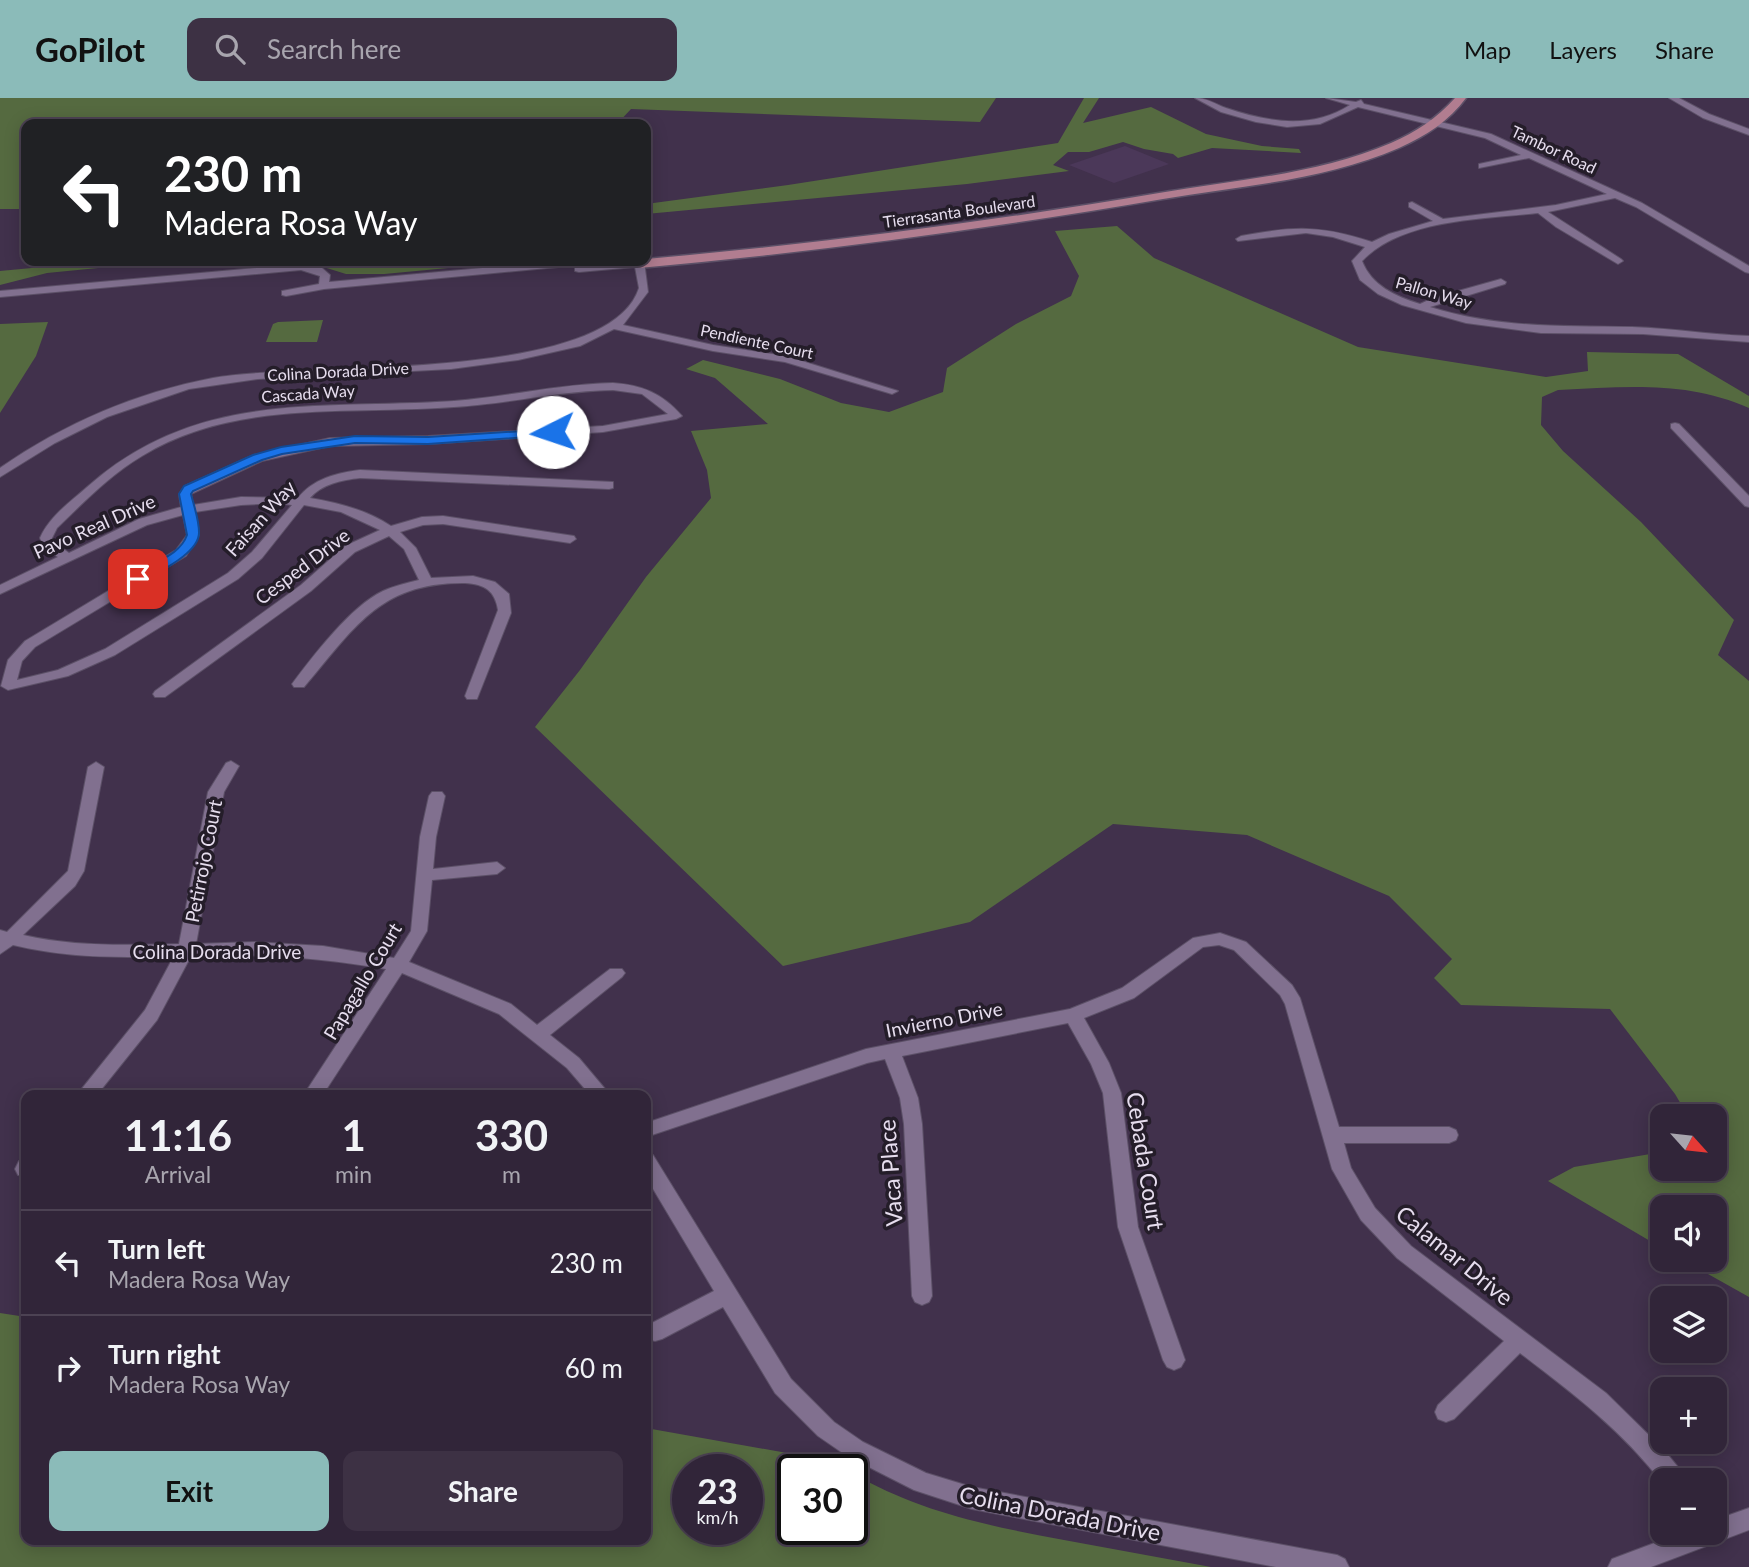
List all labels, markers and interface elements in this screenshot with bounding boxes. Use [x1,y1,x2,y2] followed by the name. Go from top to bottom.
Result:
[187,18,677,81] search box
[35,29,145,69] text: GoPilot
[211,30,249,68] icon: search
[267,33,401,65] text: Search here
[1464,35,1511,64] text: Map
[1549,35,1617,64] text: Layers
[1655,35,1714,64] text: Share
[1508,121,1600,177] street label: Tambor Road
[164,144,302,202] text: 230 m
[49,147,140,238] icon: left
[882,191,1036,231] street label: Tierrasanta Boulevard
[164,203,417,242] text: Madera Rosa Way
[1394,272,1475,312] street label: Pallon Way
[699,320,815,362] street label: Pendiente Court
[267,358,409,384] street label: Colina Dorada Drive
[261,380,356,406] street label: Cascada Way
[516,395,590,469] position arrow
[220,475,300,561] street label: Faisan Way
[30,489,158,563] street label: Pavo Real Drive
[250,523,354,609] street label: Cesped Drive
[108,549,168,609] pin
[119,560,157,598] icon: arrive
[180,797,226,924] street label: Petirrojo Court
[318,918,406,1044] street label: Papagallo Court
[133,940,301,963] street label: Colina Dorada Drive
[884,996,1004,1042] street label: Invierno Drive
[1121,1090,1171,1233] street label: Cebada Court
[1650,1104,1727,1181] north arrow
[1650,1104,1727,1545] map controls
[124,1110,232,1160] text: 11:16
[341,1110,366,1160] text: 1
[475,1110,548,1160] text: 330
[872,1119,908,1227] street label: Vaca Place
[145,1160,211,1188] text: Arrival
[335,1160,372,1188] text: min
[502,1160,521,1188] text: m
[1650,1195,1727,1272] button: sound
[1391,1199,1519,1311] street label: Calamar Drive
[108,1233,205,1265] text: Turn left
[49,1244,87,1282] icon: left
[550,1247,623,1279] text: 230 m
[108,1265,290,1293] text: Madera Rosa Way
[1650,1286,1727,1363] button: layers
[108,1338,221,1370] text: Turn right
[49,1349,87,1387] icon: right
[565,1352,623,1384] text: 60 m
[108,1370,290,1398] text: Madera Rosa Way
[1650,1377,1727,1454] button: +
[49,1451,329,1531] button: Exit
[343,1451,623,1531] button: Share
[777,1454,868,1545] speed limit sign: 30
[1650,1468,1727,1545] button: −
[697,1469,738,1511] text: 23
[957,1480,1163,1546] street label: Colina Dorada Drive
[696,1506,739,1528] text: km/h

